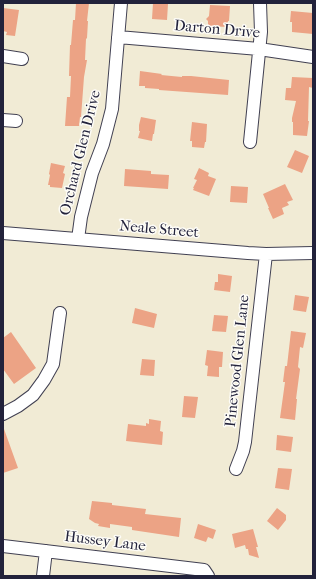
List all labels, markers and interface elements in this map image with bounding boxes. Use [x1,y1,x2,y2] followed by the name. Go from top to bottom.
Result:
[173,17,261,43] street label: Darton Drive
[57,89,105,217] street label: Orchard Glen Drive
[119,218,199,242] street label: Neale Street
[222,294,254,428] street label: Pinewood Glen Lane
[63,528,147,556] street label: Hussey Lane

